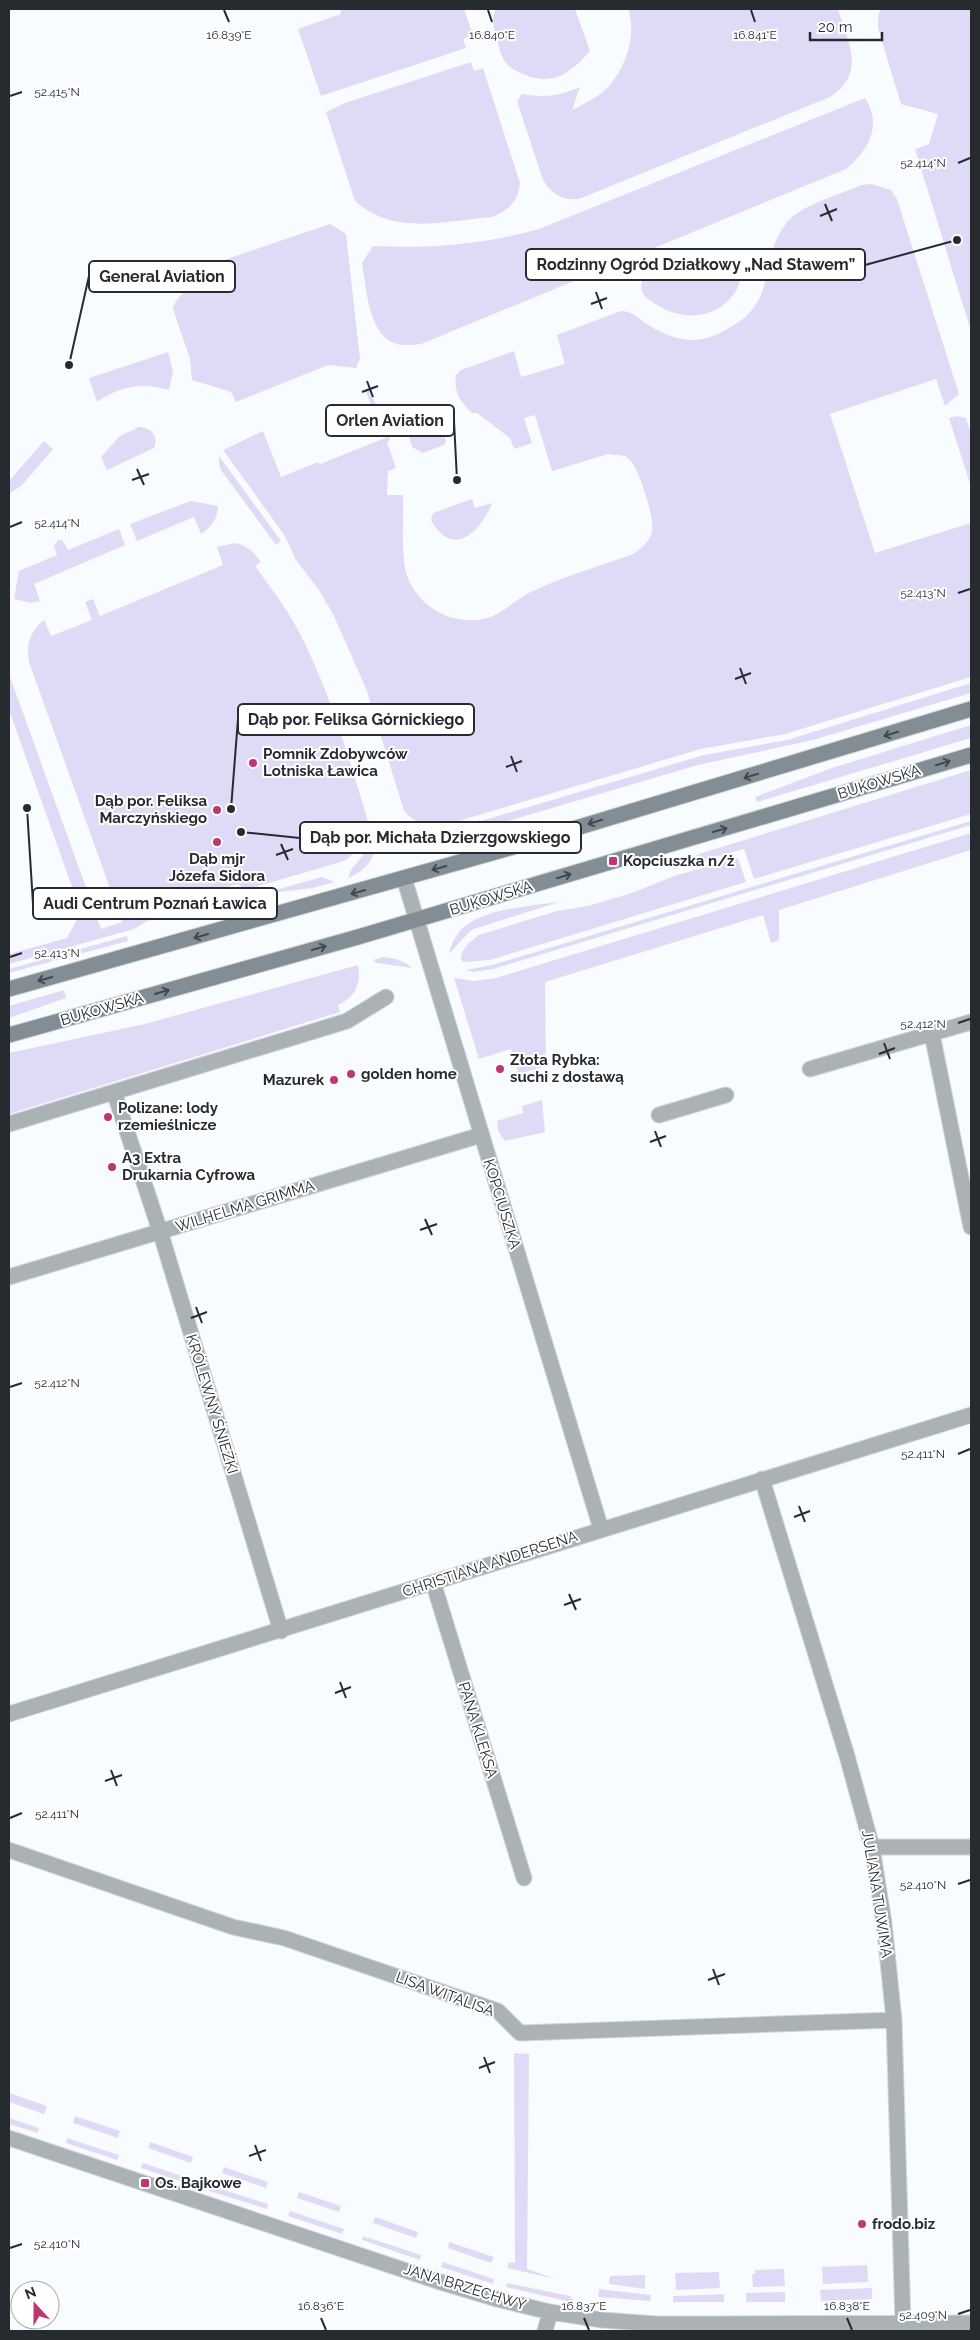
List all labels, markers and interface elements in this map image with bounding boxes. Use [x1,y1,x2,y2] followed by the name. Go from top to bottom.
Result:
[810,10,882,42] scale bar
[818,18,853,36] text: 20 m
[206,28,252,42] text: 16.839°E
[469,28,515,42] text: 16.840°E
[733,28,777,42] text: 16.841°E
[34,85,80,99] text: 52.415°N
[900,156,946,170] text: 52.414°N
[526,249,865,280] callout: Rodzinny Ogród Działkowy „Nad Stawem”
[537,255,855,274] text: Rodzinny Ogród Działkowy „Nad Stawem”
[89,261,235,292] callout: General Aviation
[99,267,225,286] text: General Aviation
[326,405,454,436] callout: Orlen Aviation
[336,411,444,430] text: Orlen Aviation
[34,516,80,530] text: 52.414°N
[900,586,946,600] text: 52.413°N
[238,704,474,735] callout: Dąb por. Feliksa Górnickiego
[248,710,464,729] text: Dąb por. Feliksa Górnickiego
[883,729,899,739] one-way arrow
[263,745,408,780] place label: Pomnik Zdobywców Lotniska Ławica
[247,757,259,769] marker: Pomnik Zdobywców Lotniska Ławica
[934,758,950,768] one-way arrow
[835,761,923,803] street label: BUKOWSKA
[743,771,759,781] one-way arrow
[95,792,207,827] place label: Dąb por. Feliksa Marczyńskiego
[211,804,223,816] marker: Dąb por. Feliksa Marczyńskiego
[587,818,603,828] one-way arrow
[300,822,581,853] callout: Dąb por. Michała Dzierzgowskiego
[712,824,728,834] one-way arrow
[310,828,571,847] text: Dąb por. Michała Dzierzgowskiego
[211,836,223,848] marker: Dąb mjr Józefa Sidora
[169,850,266,885] place label: Dąb mjr Józefa Sidora
[623,852,735,870] place label: Kopciuszka n/ż
[607,855,619,867] marker: Kopciuszka n/ż
[431,864,447,874] one-way arrow
[556,870,572,880] one-way arrow
[447,877,535,919] street label: BUKOWSKA
[350,887,366,897] one-way arrow
[33,888,277,919] callout: Audi Centrum Poznań Ławica
[43,894,267,913] text: Audi Centrum Poznań Ławica
[194,932,210,941] one-way arrow
[310,943,326,953] one-way arrow
[34,946,80,960] text: 52.413°N
[37,975,53,985] one-way arrow
[154,987,170,997] one-way arrow
[58,989,146,1029] street label: BUKOWSKA
[900,1017,946,1031] text: 52.412°N
[510,1051,624,1086] place label: Złota Rybka: suchi z dostawą
[494,1063,506,1075] marker: Złota Rybka: suchi z dostawą
[361,1065,457,1083] place label: golden home
[345,1068,357,1080] marker: golden home
[263,1071,325,1089] place label: Mazurek
[328,1074,340,1086] marker: Mazurek
[118,1099,219,1134] place label: Polizane: lody rzemieślnicze
[102,1111,114,1123] marker: Polizane: lody rzemieślnicze
[122,1149,256,1184] place label: A3 Extra Drukarnia Cyfrowa
[480,1157,524,1251] street label: KOPCIUSZKA
[106,1161,118,1173] marker: A3 Extra Drukarnia Cyfrowa
[173,1176,317,1236] street label: WILHELMA GRIMMA
[182,1332,243,1476] street label: KRÓLEWNY ŚNIEŻKI
[34,1376,80,1390] text: 52.412°N
[901,1447,945,1461] text: 52.411°N
[400,1527,580,1601] street label: CHRISTIANA ANDERSENA
[455,1680,501,1780] street label: PANA KLEKSA
[35,1807,79,1821] text: 52.411°N
[858,1829,896,1959] street label: JULIANA TUWIMA
[900,1878,946,1892] text: 52.410°N
[393,1968,497,2020] street label: LISA WITALISA
[155,2174,242,2192] place label: Os. Bajkowe
[139,2177,151,2189] marker: Os. Bajkowe
[872,2215,935,2233] place label: frodo.biz
[856,2218,868,2230] marker: frodo.biz
[34,2237,80,2251] text: 52.410°N
[402,2260,529,2314] street label: JANA BRZECHWY
[10,2280,60,2330] north arrow
[22,2283,38,2302] text: N
[298,2299,344,2313] text: 16.836°E
[561,2299,607,2313] text: 16.837°E
[824,2299,870,2313] text: 16.838°E
[899,2308,947,2322] text: 52.409°N

